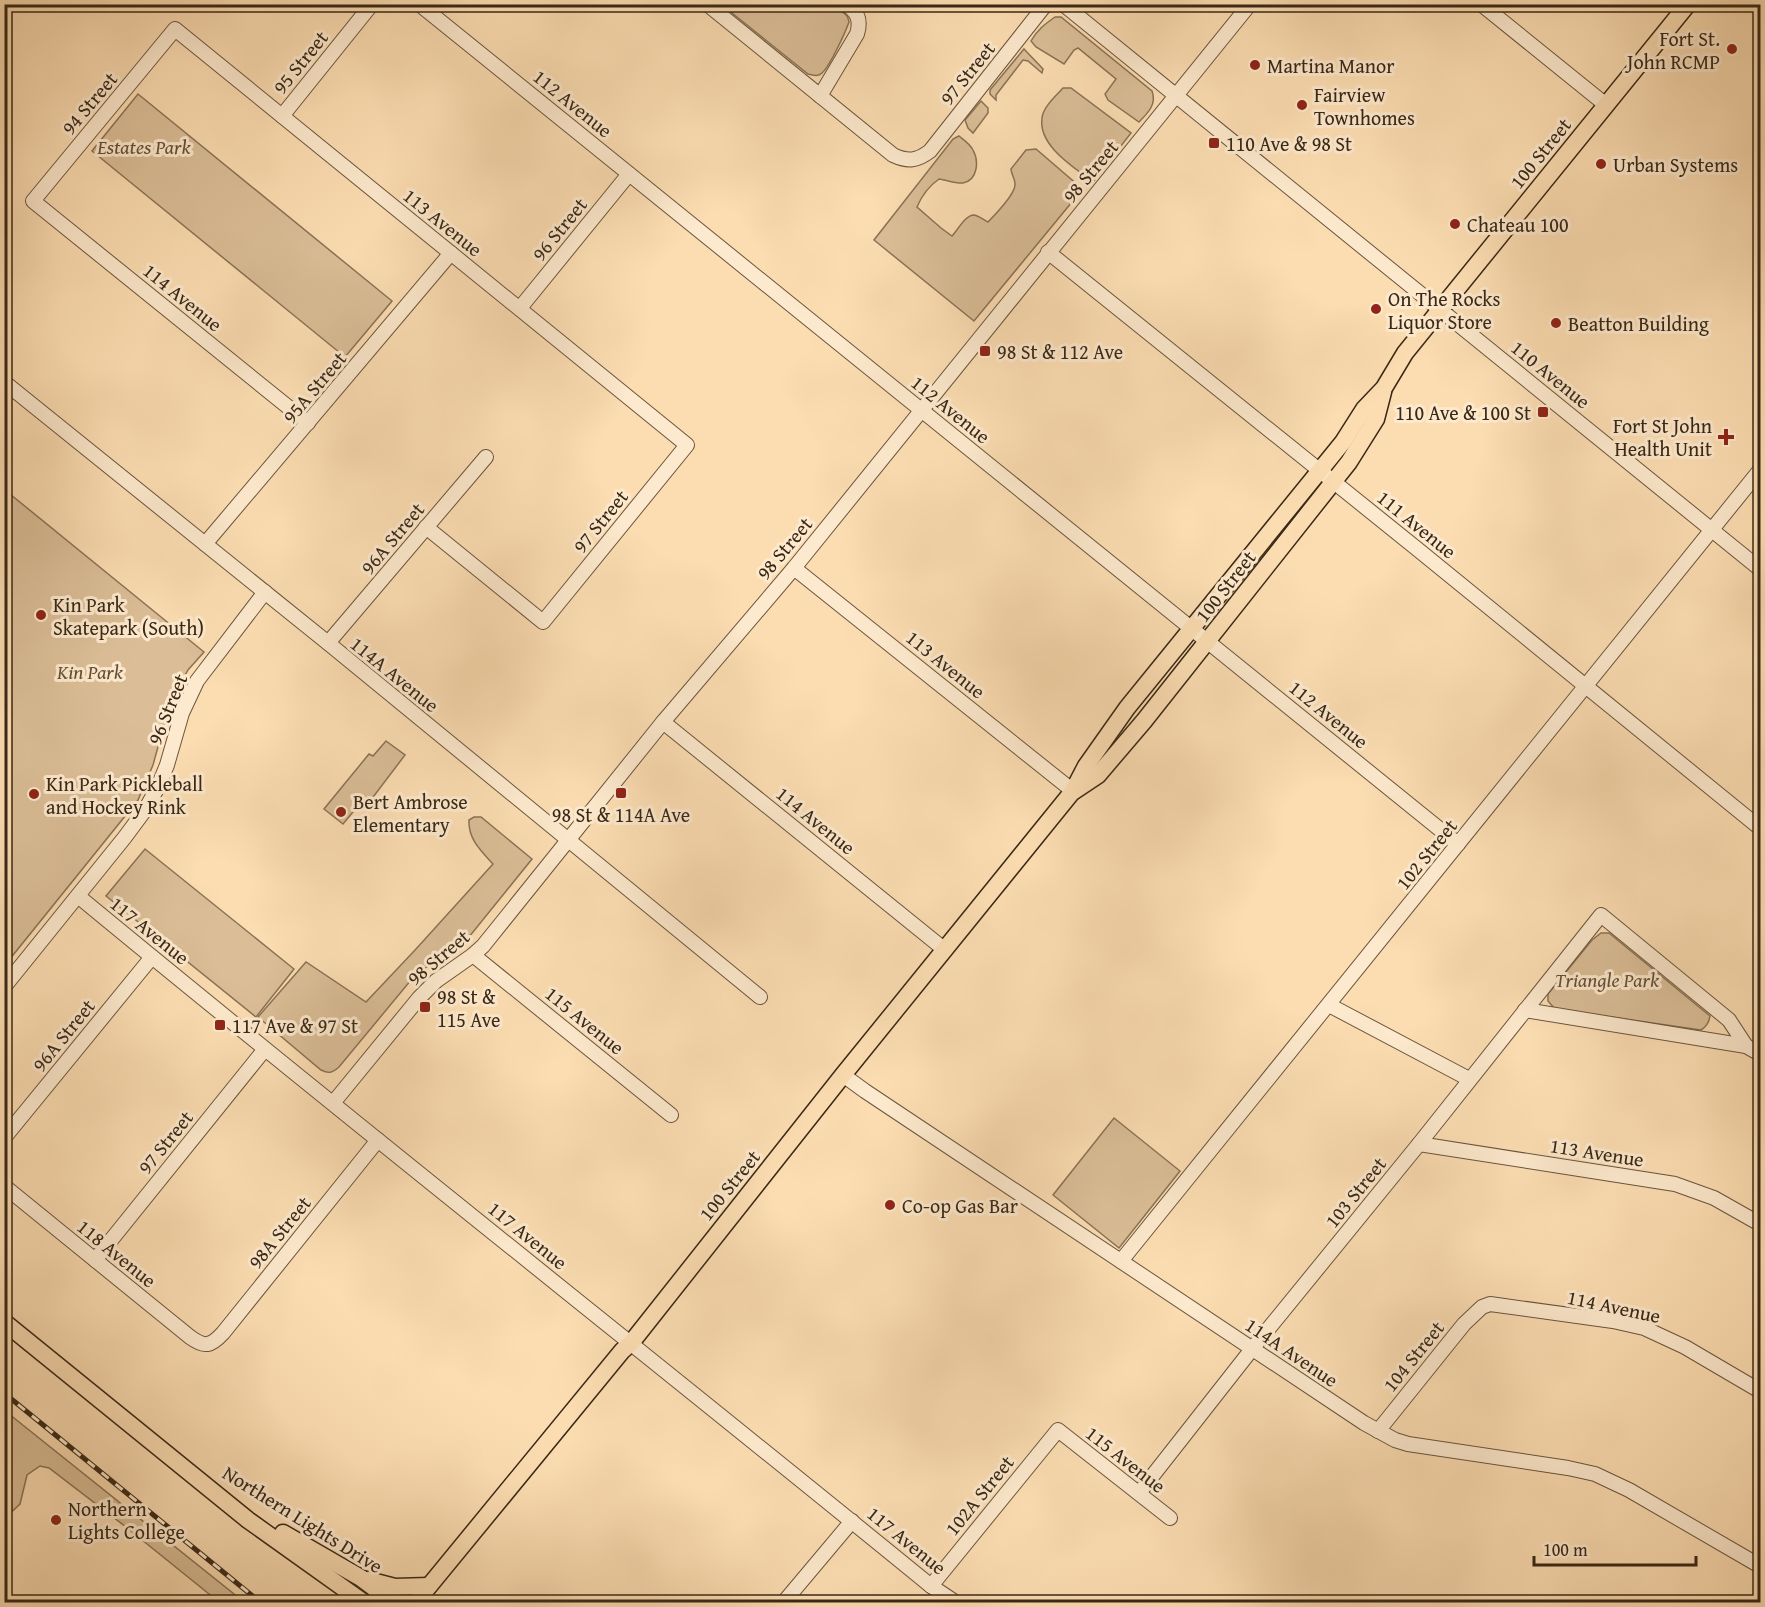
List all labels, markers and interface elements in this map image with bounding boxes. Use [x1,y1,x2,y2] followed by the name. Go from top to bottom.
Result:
[265,24,335,100] street label: 95 Street
[1624,24,1720,76] place label: Fort St. John RCMP
[932,35,1002,111] street label: 97 Street
[1725,42,1739,56] marker: Fort St. John RCMP
[1267,51,1394,80] place label: Martina Manor
[1248,58,1262,72] marker: Martina Manor
[527,62,619,144] street label: 112 Avenue
[54,65,124,141] street label: 94 Street
[1314,80,1415,132] place label: Fairview Townhomes
[1295,98,1309,112] marker: Fairview Townhomes
[1502,111,1578,195] street label: 100 Street
[1226,129,1352,158] place label: 110 Ave & 98 St
[96,132,192,161] park label: Estates Park
[1055,133,1125,209] street label: 98 Street
[1207,136,1221,150] marker: 110 Ave & 98 St
[1613,150,1738,179] place label: Urban Systems
[1594,157,1608,171] marker: Urban Systems
[397,181,489,263] street label: 113 Avenue
[524,191,594,267] street label: 96 Street
[1467,210,1569,239] place label: Chateau 100
[1448,217,1462,231] marker: Chateau 100
[137,256,229,338] street label: 114 Avenue
[1388,284,1500,336] place label: On The Rocks Liquor Store
[1369,302,1383,316] marker: On The Rocks Liquor Store
[1568,309,1709,338] place label: Beatton Building
[1549,316,1563,330] marker: Beatton Building
[1505,333,1597,415] street label: 110 Avenue
[997,337,1123,366] place label: 98 St & 112 Ave
[978,344,992,358] marker: 98 St & 112 Ave
[275,345,353,429] street label: 95A Street
[905,368,997,450] street label: 112 Avenue
[1395,398,1531,427] place label: 110 Ave & 100 St
[1536,405,1550,419] marker: 110 Ave & 100 St
[1613,411,1712,463] place label: Fort St John Health Unit
[1717,428,1735,446] marker: Fort St John Health Unit
[565,483,635,559] street label: 97 Street
[1371,483,1463,565] street label: 111 Avenue
[353,496,431,580] street label: 96A Street
[749,510,819,586] street label: 98 Street
[1188,544,1262,628] street label: 100 Street
[53,590,204,642] place label: Kin Park Skatepark (South)
[34,608,48,622] marker: Kin Park Skatepark (South)
[900,623,992,705] street label: 113 Avenue
[344,629,446,719] street label: 114A Avenue
[56,657,124,686] park label: Kin Park
[140,669,194,749] street label: 96 Street
[1283,673,1375,755] street label: 112 Avenue
[46,769,204,821] place label: Kin Park Pickleball and Hockey Rink
[770,779,862,861] street label: 114 Avenue
[614,786,628,800] marker: 98 St & 114A Ave
[27,787,41,801] marker: Kin Park Pickleball and Hockey Rink
[353,787,468,839] place label: Bert Ambrose Elementary
[552,800,690,829] place label: 98 St & 114A Ave
[334,805,348,819] marker: Bert Ambrose Elementary
[1388,812,1464,896] street label: 102 Street
[104,889,196,971] street label: 117 Avenue
[400,922,476,992] street label: 98 Street
[1555,965,1660,994] park label: Triangle Park
[539,979,631,1061] street label: 115 Avenue
[437,982,500,1034] place label: 98 St & 115 Ave
[25,992,101,1078] street label: 96A Street
[418,1000,432,1014] marker: 98 St & 115 Ave
[232,1011,358,1040] place label: 117 Ave & 97 St
[213,1018,227,1032] marker: 117 Ave & 97 St
[130,1104,200,1180] street label: 97 Street
[1548,1130,1646,1174] street label: 113 Avenue
[691,1143,767,1227] street label: 100 Street
[1317,1150,1393,1234] street label: 103 Street
[241,1189,317,1275] street label: 98A Street
[902,1191,1018,1220] place label: Co-op Gas Bar
[482,1194,574,1276] street label: 117 Avenue
[883,1198,897,1212] marker: Co-op Gas Bar
[71,1212,163,1294] street label: 118 Avenue
[1565,1282,1663,1330] street label: 114 Avenue
[1240,1310,1344,1394] street label: 114A Avenue
[1375,1314,1451,1398] street label: 104 Street
[1080,1418,1172,1500] street label: 115 Avenue
[938,1449,1020,1541] street label: 102A Street
[217,1458,389,1580] street label: Northern Lights Drive
[68,1494,185,1546] place label: Northern Lights College
[861,1499,953,1581] street label: 117 Avenue
[49,1513,63,1527] marker: Northern Lights College
[1534,1529,1696,1567] scale bar
[1543,1536,1588,1563] text: 100 m

